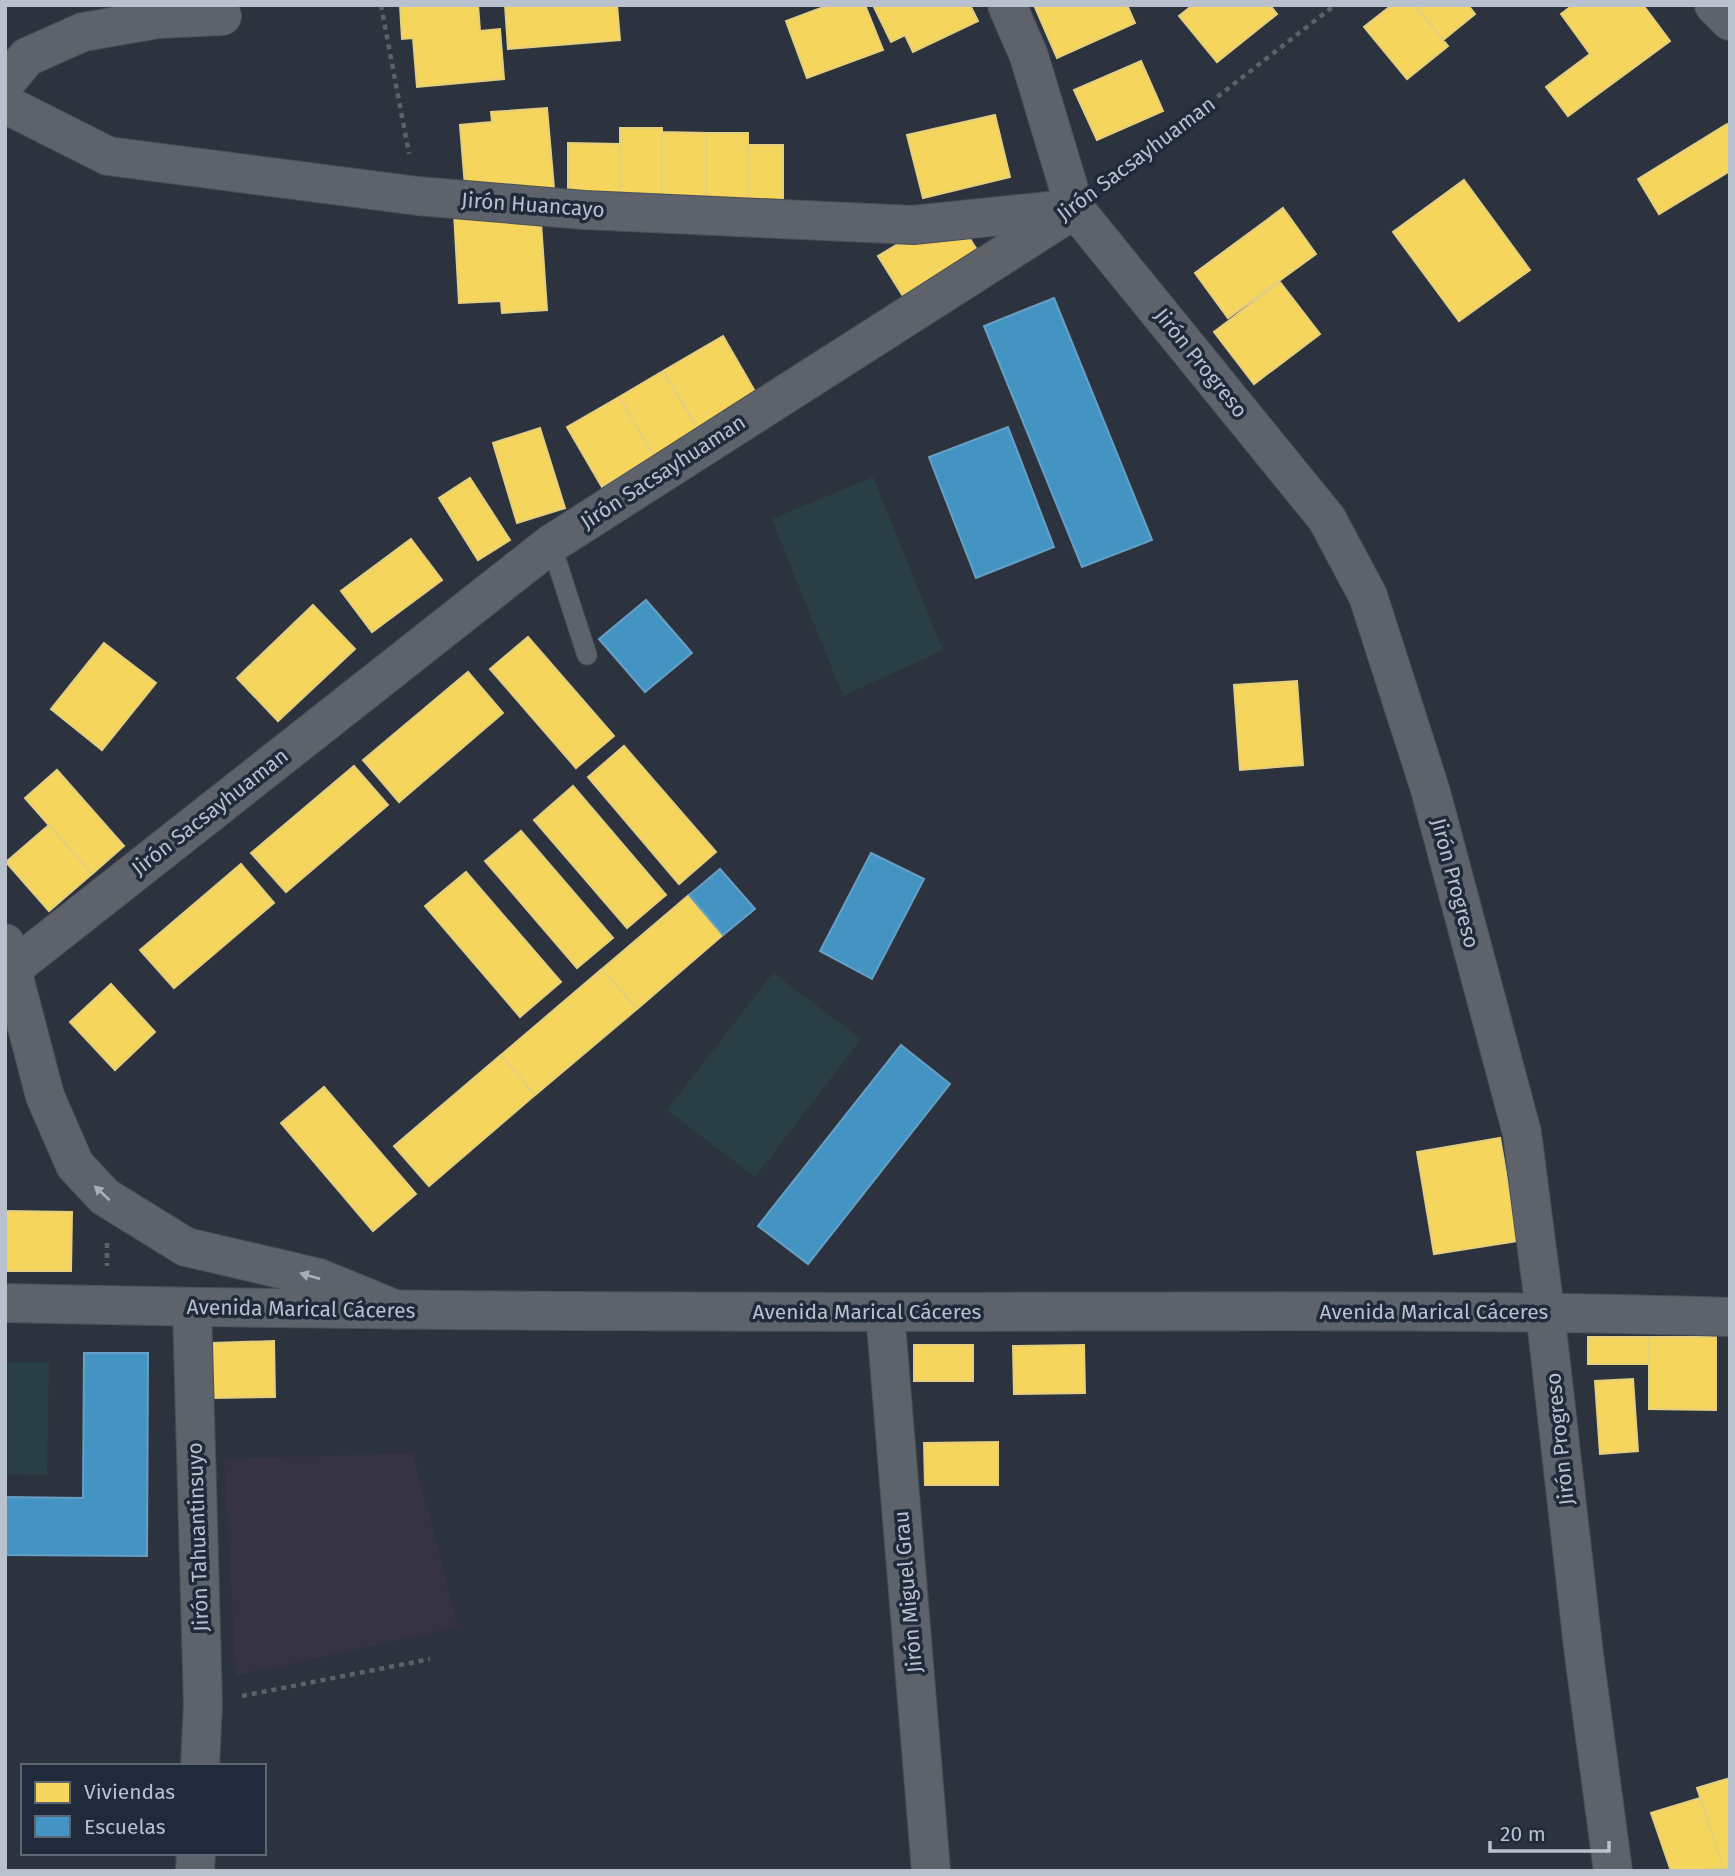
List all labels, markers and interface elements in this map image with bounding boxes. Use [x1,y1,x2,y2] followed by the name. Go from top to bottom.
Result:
[1052,91,1220,227] street label: Jirón Sacsayhuaman
[460,187,606,223] street label: Jirón Huancayo
[1149,303,1253,423] street label: Jirón Progreso
[576,409,750,535] street label: Jirón Sacsayhuaman
[127,743,293,881] street label: Jirón Sacsayhuaman
[1425,815,1485,951] street label: Jirón Progreso
[93,1185,111,1201] one-way arrow
[300,1270,321,1280] one-way arrow
[186,1294,416,1324] street label: Avenida Marical Cáceres
[753,1299,982,1325] street label: Avenida Marical Cáceres
[1320,1299,1549,1325] street label: Avenida Marical Cáceres
[1540,1371,1580,1507] street label: Jirón Progreso
[182,1442,214,1632] street label: Jirón Tahuantinsuyo
[888,1510,928,1674] street label: Jirón Miguel Grau
[21,1764,266,1855] legend
[84,1779,175,1805] text: Viviendas
[1490,1810,1609,1854] scale bar
[84,1814,166,1840] text: Escuelas
[1500,1821,1546,1847] text: 20 m

